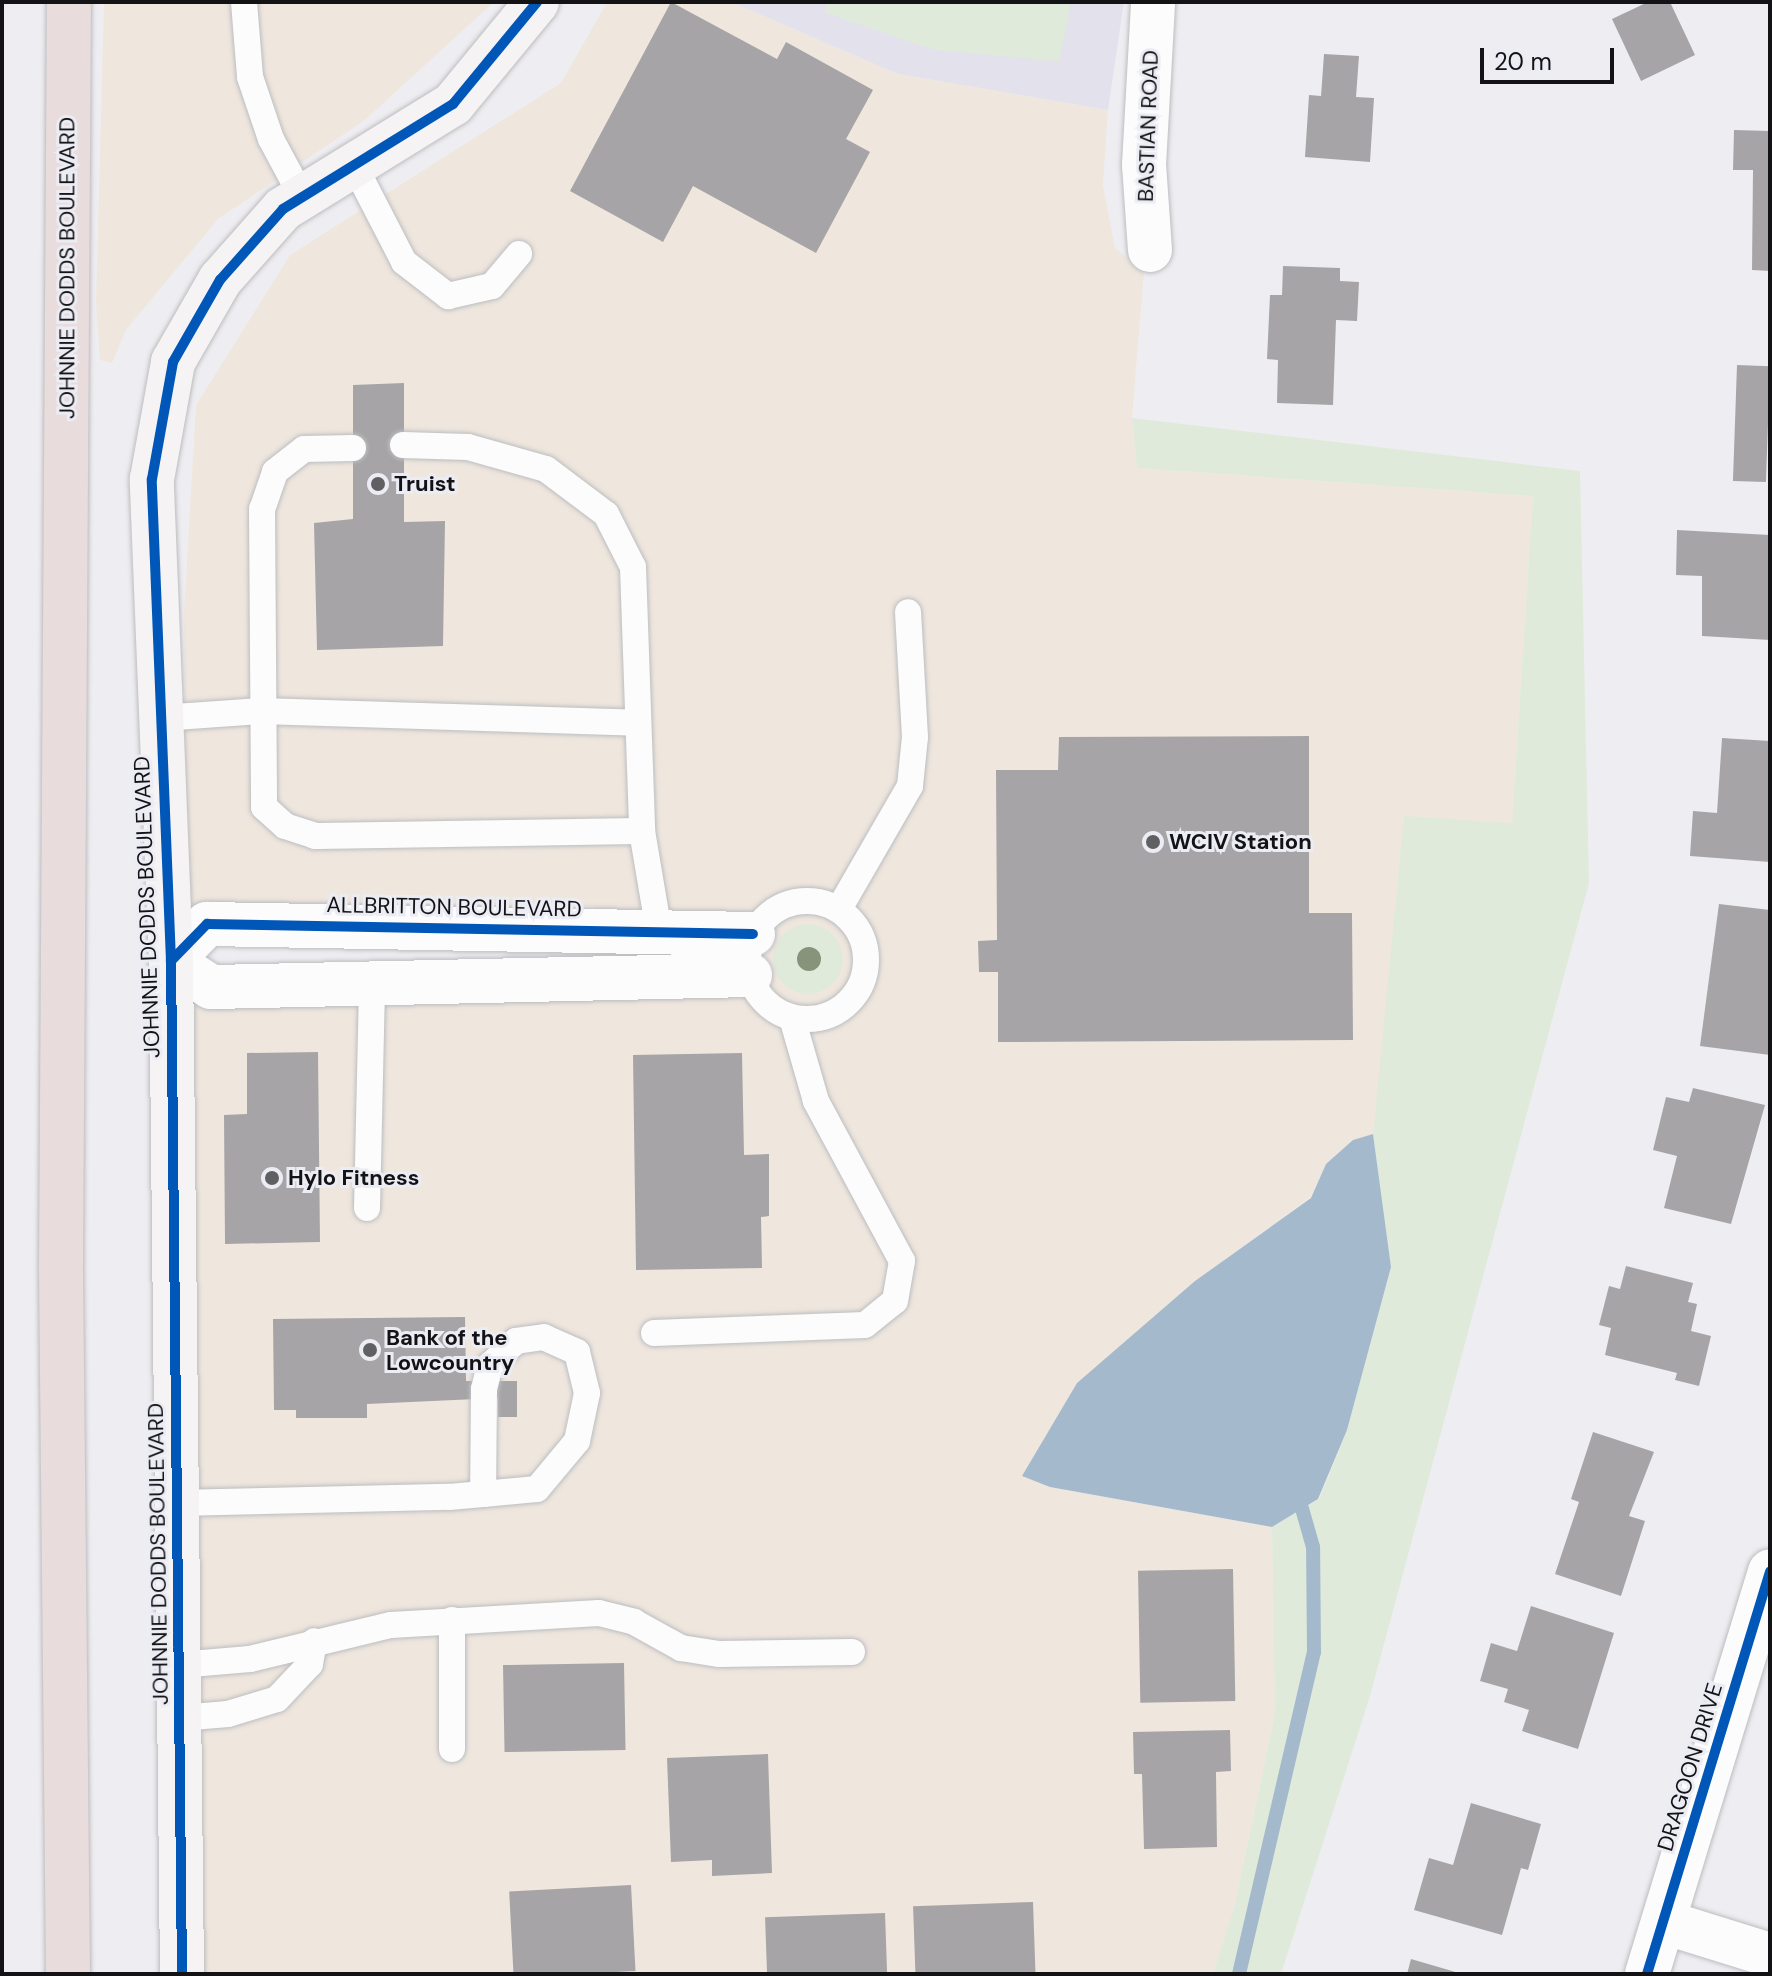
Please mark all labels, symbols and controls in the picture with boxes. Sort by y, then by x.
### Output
scale bar [1484,32,1618,82]
text: 20 m [1494,46,1552,77]
street label: BASTIAN ROAD [1132,50,1164,202]
street label: JOHNNIE DODDS BOULEVARD [54,117,80,419]
place label: Truist [394,471,456,497]
marker: Truist [369,475,387,493]
street label: JOHNNIE DODDS BOULEVARD [129,756,165,1058]
place label: WCIV Station [1169,829,1312,855]
marker: WCIV Station [1144,833,1162,851]
street label: ALLBRITTON BOULEVARD [326,892,582,922]
place label: Hylo Fitness [288,1165,419,1191]
marker: Hylo Fitness [263,1169,281,1187]
place label: Bank of the Lowcountry [386,1324,514,1376]
marker: Bank of the Lowcountry [361,1341,379,1359]
street label: JOHNNIE DODDS BOULEVARD [142,1403,174,1705]
street label: DRAGOON DRIVE [1652,1680,1728,1854]

